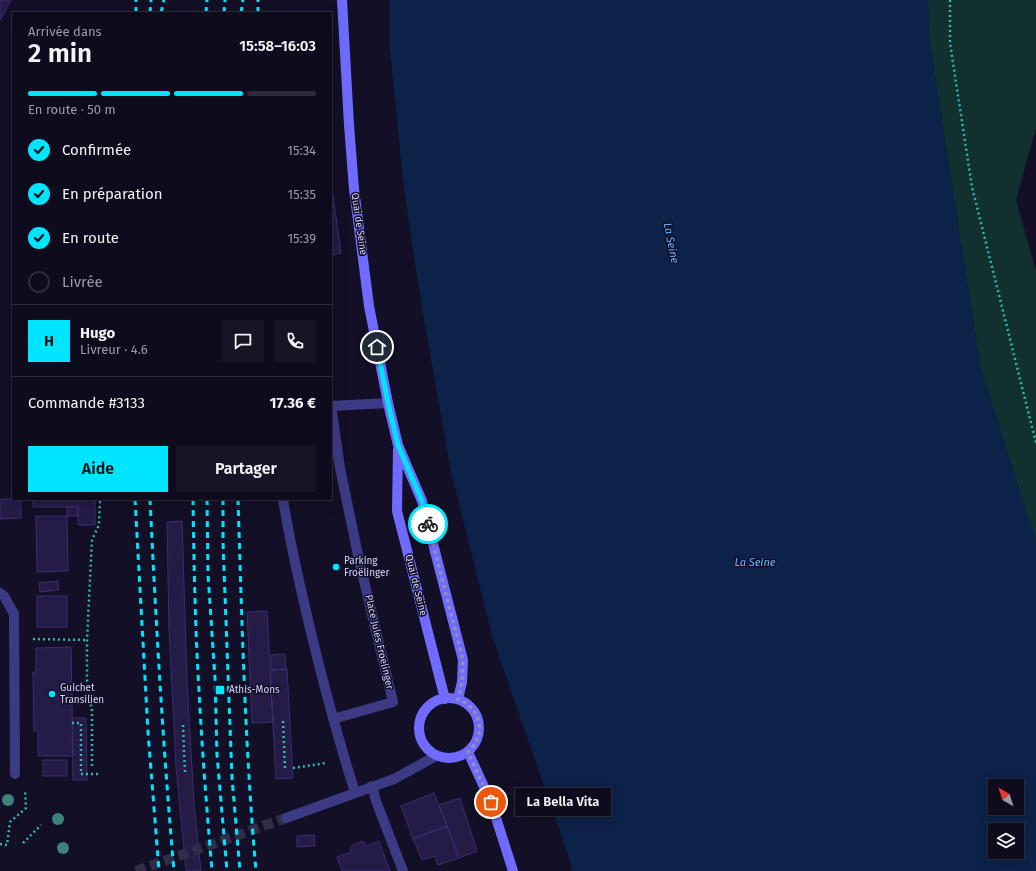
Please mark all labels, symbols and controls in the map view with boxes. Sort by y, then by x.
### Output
text: Arrivée dans [28,24,102,39]
text: 15:58–16:03 [239,37,316,55]
text: 2 min [28,38,92,69]
text: En route · 50 m [28,102,116,117]
icon: check [28,139,50,161]
text: Confirmée [62,141,131,159]
text: 15:34 [287,143,316,158]
icon: check [28,183,50,205]
text: En préparation [62,185,163,203]
text: 15:35 [288,187,316,202]
street label: Quai de Seine [349,192,369,256]
water label: La Seine [661,222,681,265]
icon: check [28,227,50,249]
text: En route [62,229,119,247]
text: 15:39 [287,231,316,246]
text: Livrée [62,273,103,291]
button: chat [222,320,264,362]
button: phone [274,320,316,362]
text: Hugo [80,324,115,342]
pin [360,330,394,364]
text: H [44,332,54,350]
icon: home [366,336,388,358]
text: Livreur · 4.6 [80,342,148,357]
text: Commande #3133 [28,394,145,412]
text: 17.36 € [269,394,316,412]
button: Aide [28,446,168,492]
button: Partager [176,446,316,492]
courier [408,504,448,544]
icon: bike [417,513,439,535]
street label: Quai de Seine [403,553,429,617]
place label: Parking Froëlinger [344,555,390,579]
water label: La Seine [735,556,776,569]
marker: Parking Froëlinger [331,562,341,572]
street label: Place Jules Froelinger [362,594,396,691]
place label: Guichet Transilien [60,682,104,706]
marker: Athis-Mons [214,684,226,696]
place label: Athis-Mons [229,684,280,696]
marker: Guichet Transilien [47,689,57,699]
north arrow [988,779,1024,815]
map controls [988,779,1024,859]
pin [474,785,508,819]
callout: La Bella Vita [515,788,611,816]
icon: bag [480,791,502,813]
text: La Bella Vita [527,794,599,809]
button: layers [988,823,1024,859]

